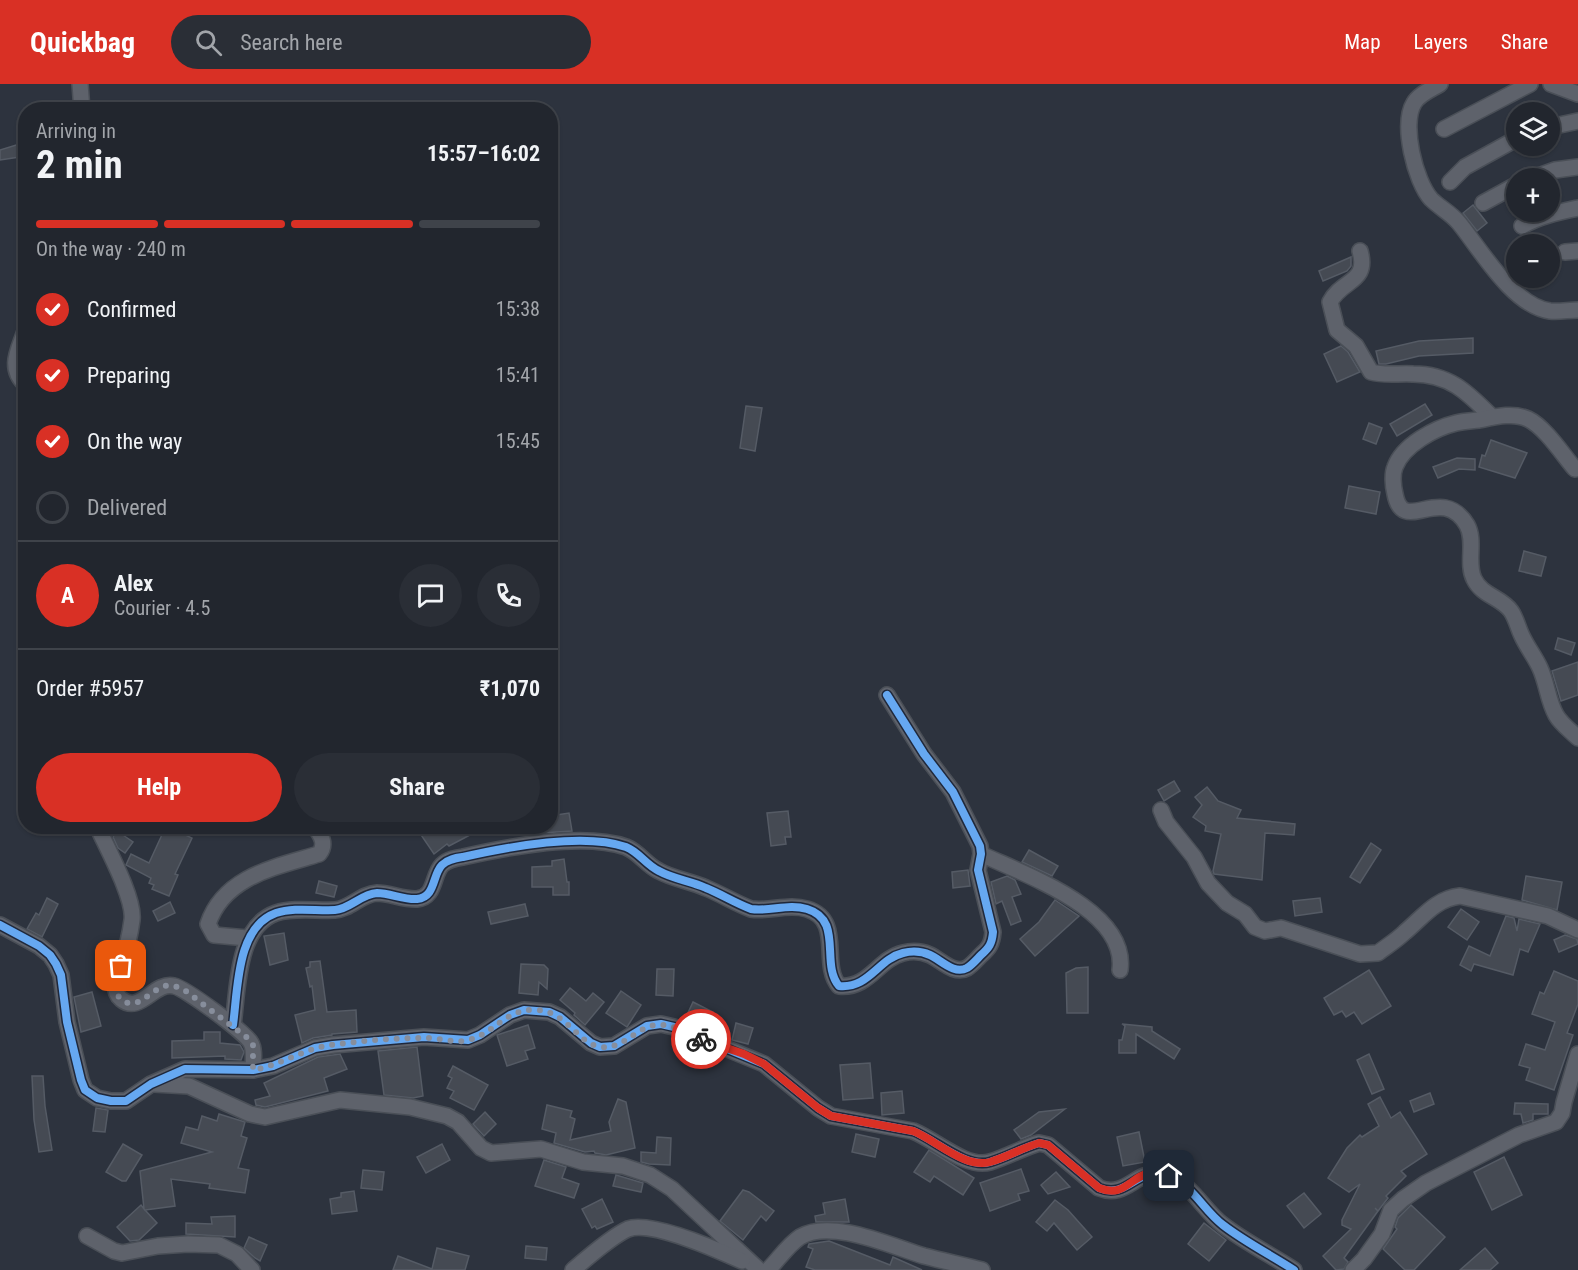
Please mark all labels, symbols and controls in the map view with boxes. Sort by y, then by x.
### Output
search box [171,15,591,69]
text: Quickbag [30,26,135,59]
icon: search [192,26,225,59]
text: Search here [240,30,342,55]
text: Map [1344,30,1381,54]
text: Layers [1414,30,1468,54]
text: Share [1501,30,1548,54]
map controls [1506,102,1560,288]
button: layers [1506,102,1560,156]
text: Arriving in [36,119,116,143]
text: 15:57–16:02 [427,141,540,166]
text: 2 min [36,142,123,188]
button: + [1506,168,1560,222]
button: − [1506,234,1560,288]
text: On the way · 240 m [36,237,186,261]
icon: check [36,293,69,326]
text: Confirmed [87,297,176,322]
text: 15:38 [496,297,540,321]
icon: check [36,359,69,392]
text: Preparing [87,363,171,388]
text: 15:41 [496,363,540,387]
icon: check [36,425,69,458]
text: On the way [87,429,182,454]
text: 15:45 [496,429,540,453]
text: Delivered [87,495,167,520]
button: chat [399,564,462,627]
button: phone [477,564,540,627]
text: Alex [114,571,153,596]
text: A [61,583,74,608]
text: Courier · 4.5 [114,596,210,620]
text: Order #5957 [36,676,144,701]
text: ₹1,070 [480,676,540,701]
button: Help [36,753,282,822]
button: Share [294,753,540,822]
pin [95,940,146,991]
icon: bag [104,949,137,982]
courier [671,1009,731,1069]
icon: bike [685,1023,718,1056]
pin [1143,1150,1194,1201]
icon: home [1152,1159,1185,1192]

